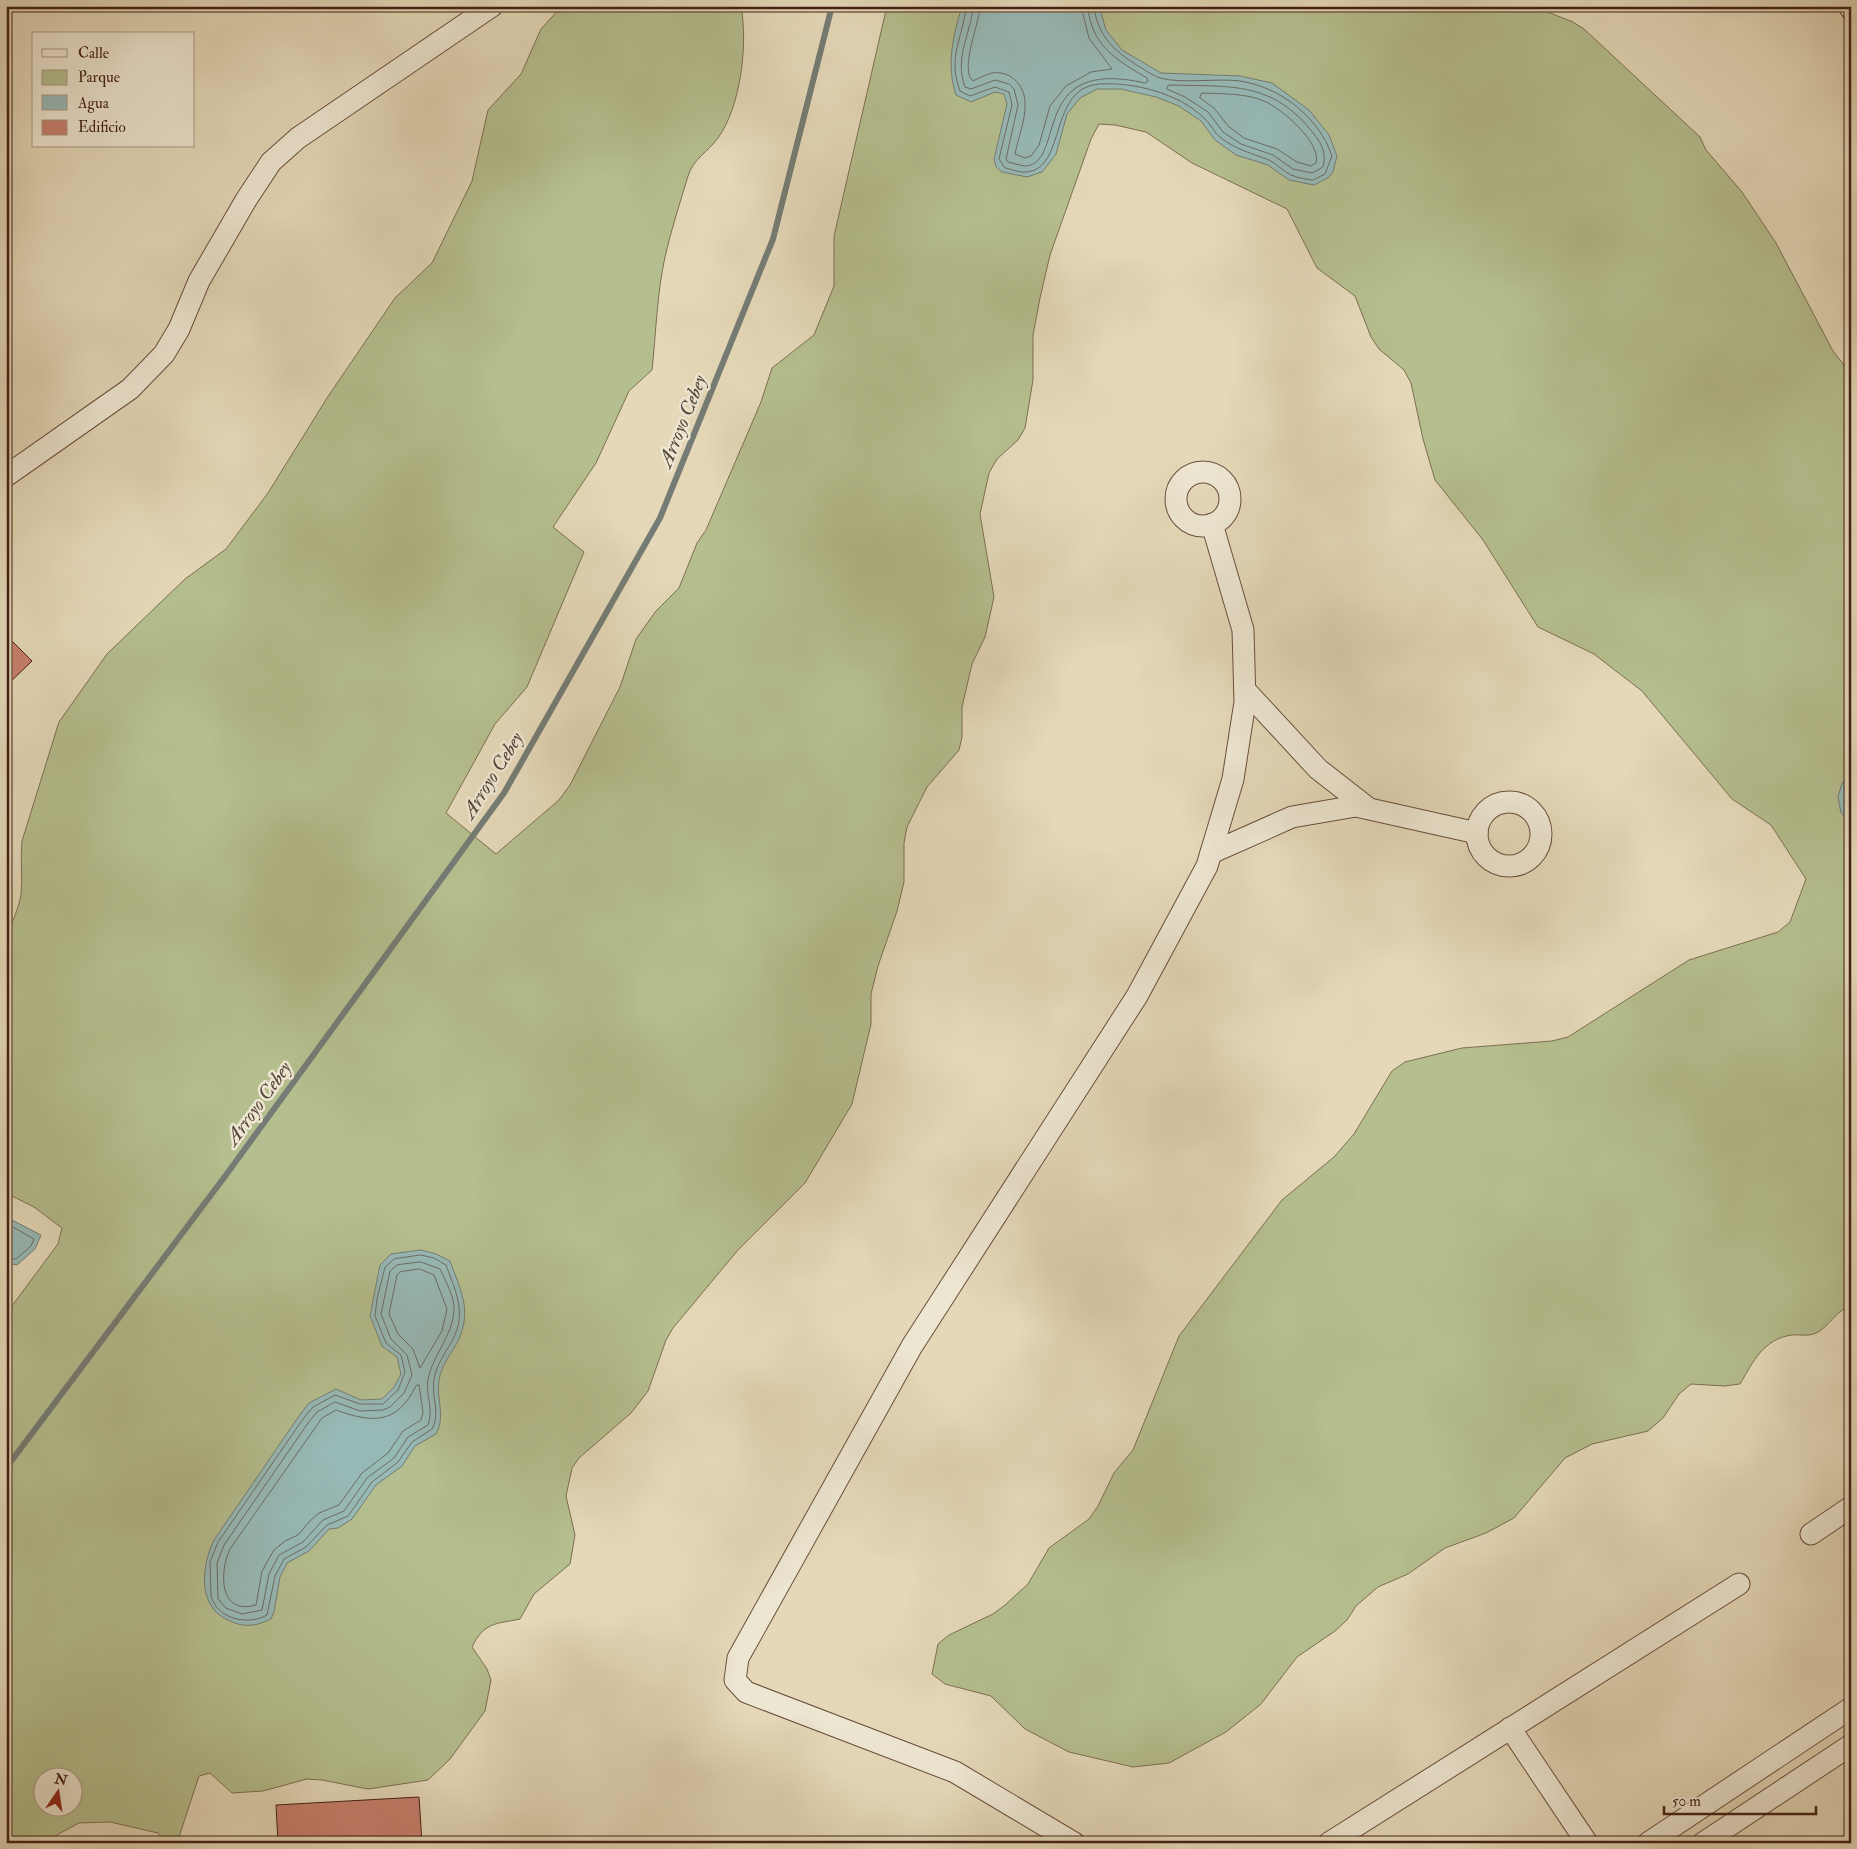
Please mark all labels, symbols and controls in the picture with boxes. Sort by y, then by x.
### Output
legend [32,32,195,148]
text: Calle [78,44,109,63]
text: Parque [78,68,120,87]
text: Agua [77,94,110,113]
text: Edificio [78,118,126,137]
water label: Arroyo Cebey [652,371,712,473]
water label: Arroyo Cebey [455,727,529,825]
water label: Arroyo Cebey [218,1056,297,1152]
north arrow [32,1766,82,1816]
text: N [52,1770,69,1790]
scale bar [1664,1784,1817,1816]
text: 50 m [1672,1792,1701,1811]

